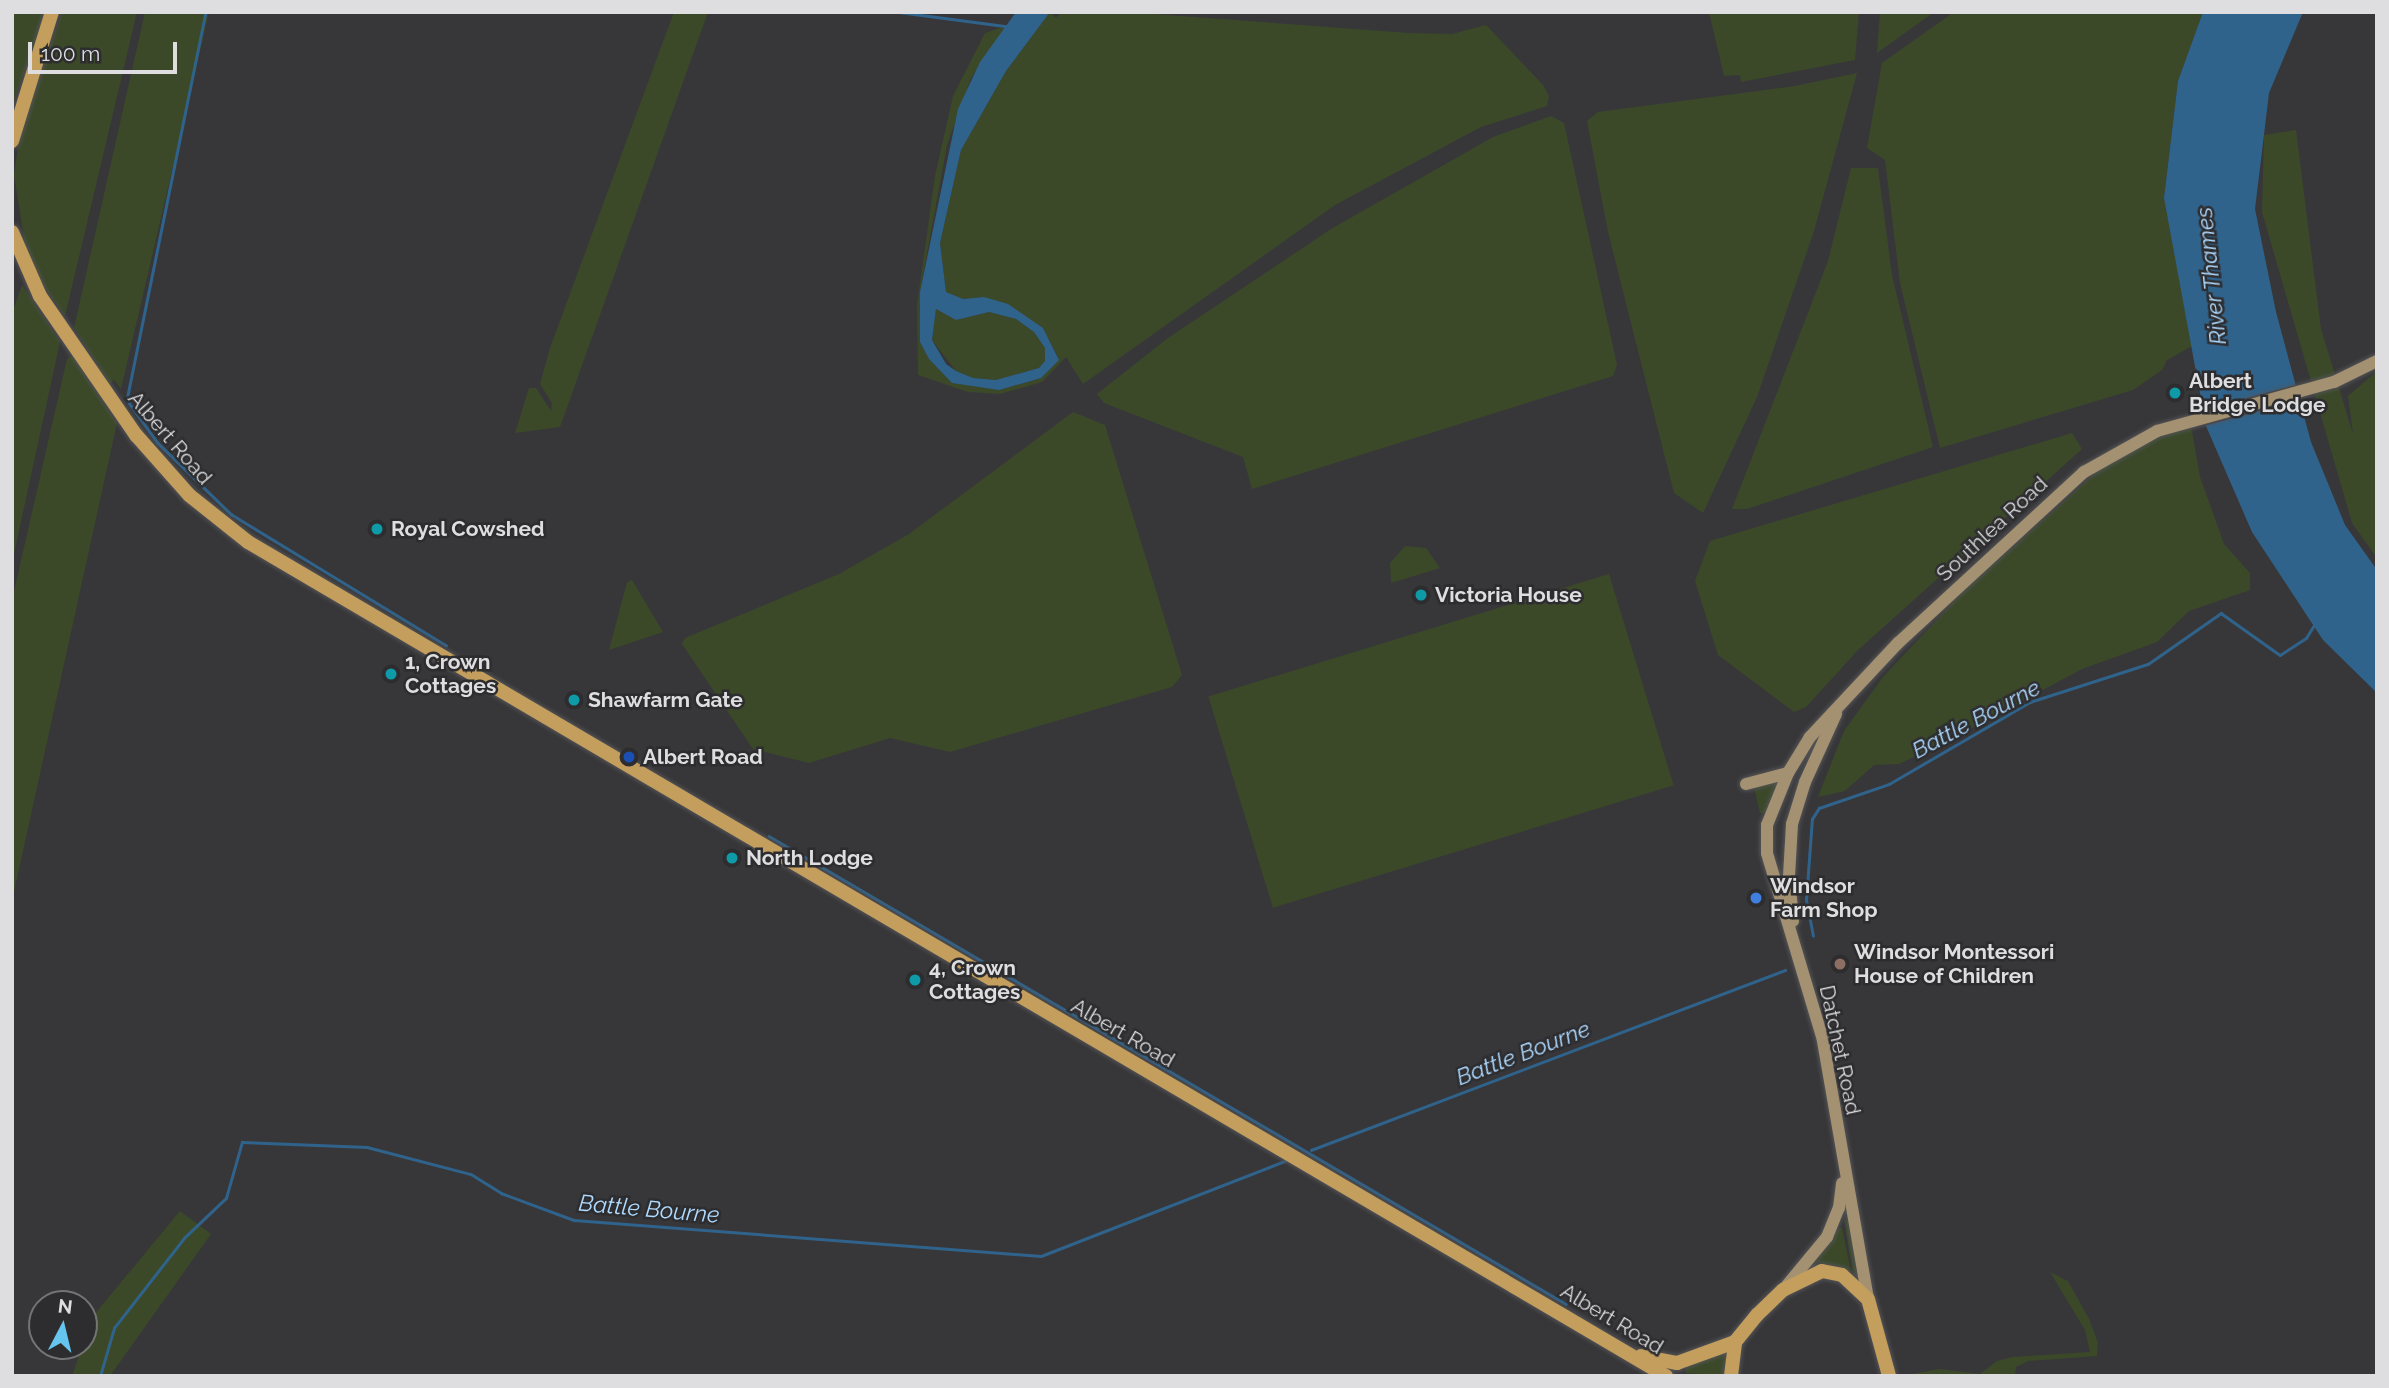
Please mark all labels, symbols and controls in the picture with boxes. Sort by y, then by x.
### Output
scale bar [32,28,180,72]
text: 100 m [41,41,100,66]
water label: River Thames [2190,205,2232,347]
place label: Albert Bridge Lodge [2189,368,2326,418]
marker: Albert Bridge Lodge [2167,385,2183,401]
street label: Albert Road [123,386,217,490]
street label: Southlea Road [1931,471,2053,587]
place label: Royal Cowshed [391,516,545,542]
marker: Royal Cowshed [369,521,385,537]
place label: Victoria House [1435,582,1582,608]
marker: Victoria House [1413,587,1429,603]
place label: 1, Crown Cottages [405,649,496,699]
marker: 1, Crown Cottages [383,666,399,682]
water label: Battle Bourne [1907,674,2045,764]
place label: Shawfarm Gate [588,687,743,713]
marker: Shawfarm Gate [566,692,582,708]
place label: Albert Road [643,744,763,770]
marker: Albert Road [621,749,637,765]
place label: North Lodge [746,845,873,871]
marker: North Lodge [724,850,740,866]
place label: Windsor Farm Shop [1770,873,1877,923]
marker: Windsor Farm Shop [1748,890,1764,906]
place label: Windsor Montessori House of Children [1854,939,2055,989]
place label: 4, Crown Cottages [929,955,1020,1005]
marker: Windsor Montessori House of Children [1832,956,1848,972]
marker: 4, Crown Cottages [907,972,923,988]
street label: Datchet Road [1814,983,1866,1117]
street label: Albert Road [1067,993,1179,1073]
water label: Battle Bourne [1452,1015,1594,1091]
water label: Battle Bourne [577,1189,721,1229]
street label: Albert Road [1556,1279,1668,1359]
north arrow [28,1290,98,1360]
text: N [57,1294,74,1318]

